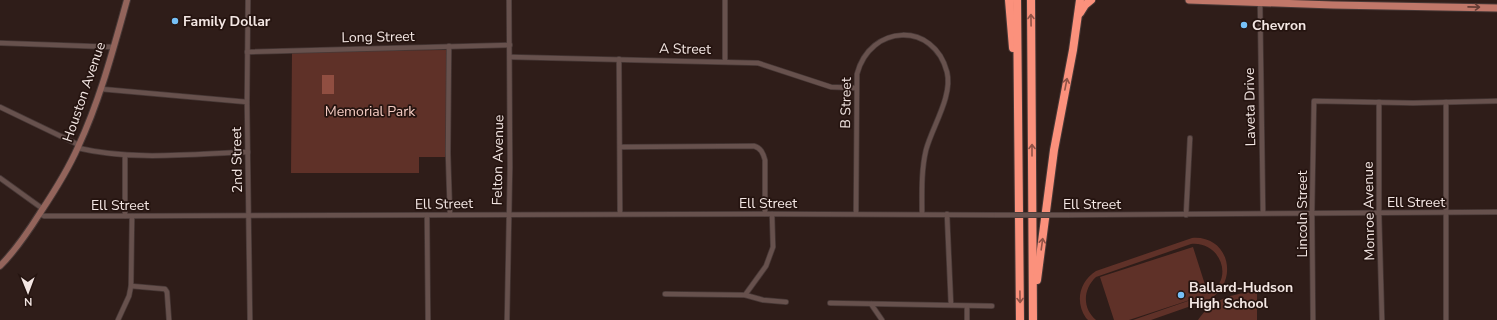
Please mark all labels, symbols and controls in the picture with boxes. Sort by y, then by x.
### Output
one-way arrow [1467,3,1480,11]
place label: Family Dollar [183,12,271,31]
one-way arrow [1027,14,1035,27]
marker: Family Dollar [170,16,180,26]
place label: Chevron [1252,16,1306,35]
marker: Chevron [1239,20,1249,30]
street label: Long Street [341,27,415,47]
street label: Houston Avenue [58,39,110,145]
street label: A Street [659,39,711,59]
street label: Laveta Drive [1240,68,1260,146]
street label: B Street [836,77,856,129]
one-way arrow [1063,78,1071,91]
park label: Memorial Park [325,102,416,121]
street label: Felton Avenue [488,114,508,206]
street label: 2nd Street [227,127,247,193]
one-way arrow [1028,144,1036,157]
street label: Monroe Avenue [1359,161,1379,261]
street label: Lincoln Street [1293,170,1312,257]
street label: Ell Street [1387,193,1445,212]
street label: Ell Street [415,194,473,214]
street label: Ell Street [739,194,797,213]
street label: Ell Street [1063,195,1121,214]
street label: Ell Street [91,196,149,215]
one-way arrow [1038,238,1046,251]
north arrow [8,272,48,312]
place label: Ballard-Hudson High School [1189,278,1293,313]
one-way arrow [1016,290,1024,303]
marker: Ballard-Hudson High School [1176,290,1186,300]
text: N [24,294,32,309]

